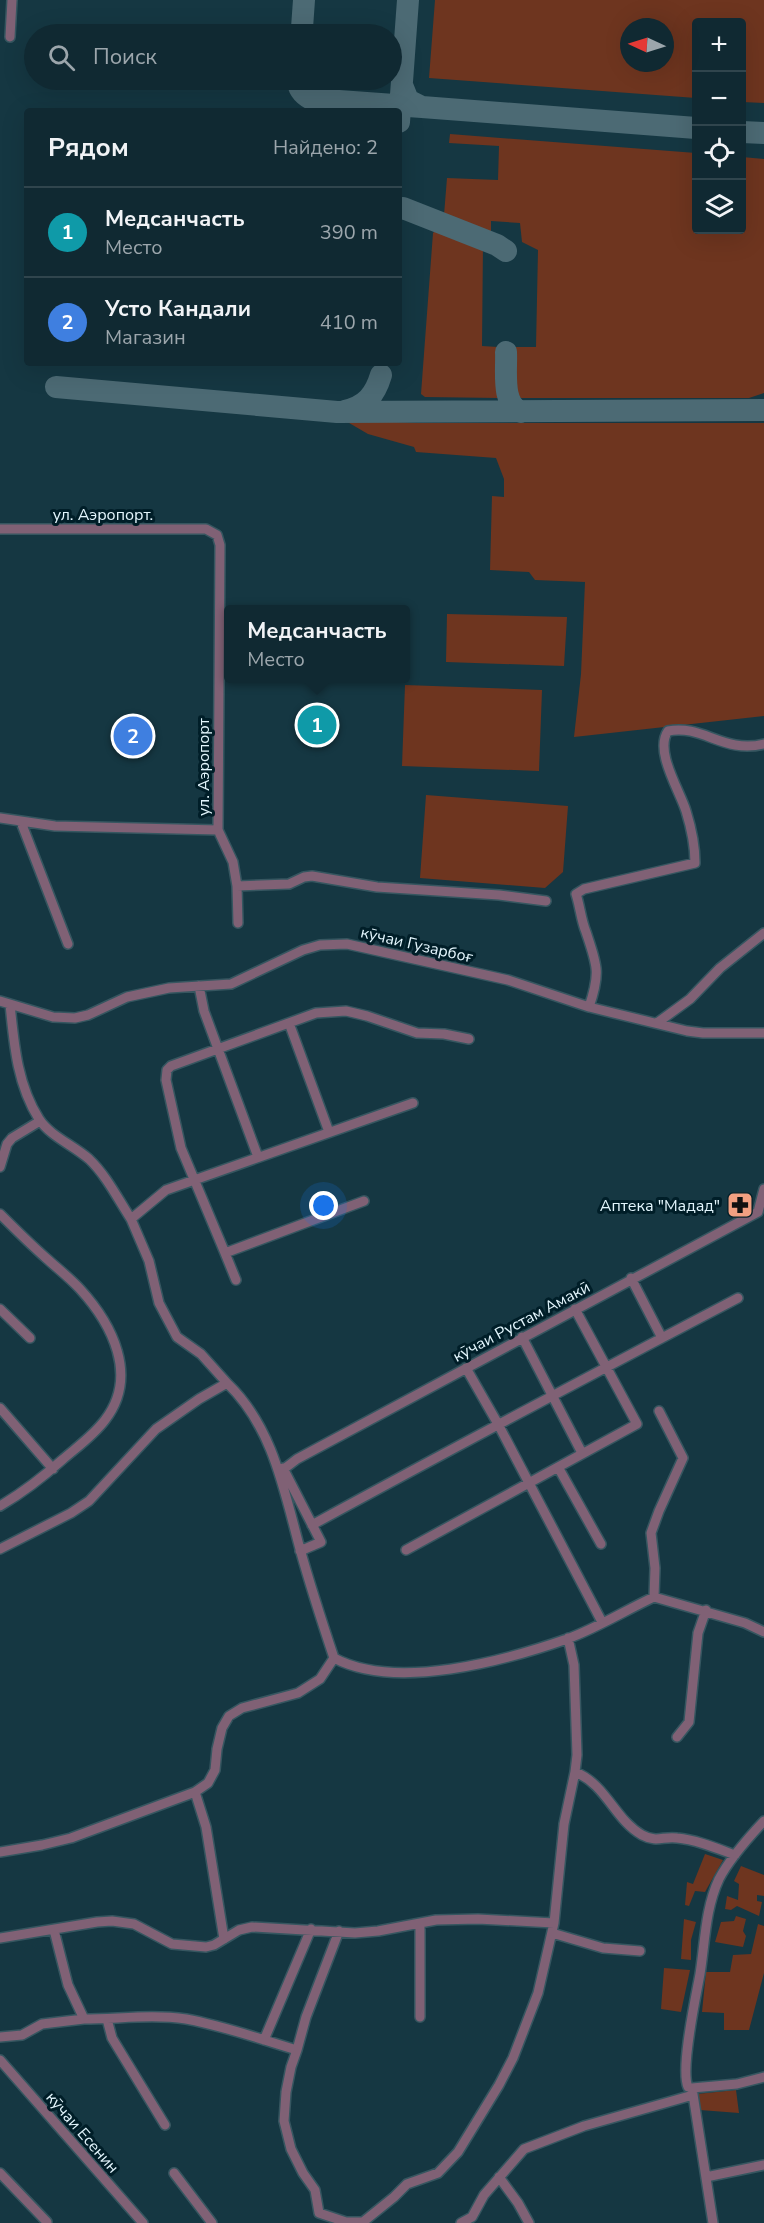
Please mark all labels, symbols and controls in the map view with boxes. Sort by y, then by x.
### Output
north arrow [620,18,674,72]
map controls [692,18,746,234]
button: + [692,18,746,72]
search box [24,24,402,90]
icon: search [45,41,78,74]
text: Поиск [93,42,157,72]
button: − [692,72,746,126]
button: locate [692,126,746,180]
text: Рядом [48,130,129,165]
text: Найдено: 2 [273,134,378,161]
button: layers [692,180,746,234]
text: Медсанчасть [105,204,245,234]
text: 1 [62,219,74,246]
text: 390 m [320,219,378,246]
text: Место [105,234,163,261]
text: Усто Кандали [105,294,251,324]
text: 2 [62,309,74,336]
text: 410 m [320,309,378,336]
text: Магазин [105,324,186,351]
street label: ул. Аэропорт. [53,504,153,526]
popup [224,605,410,683]
text: Медсанчасть [247,616,387,646]
text: Место [247,646,305,673]
pin: 1 [298,702,336,748]
pin: 2 [114,714,152,758]
street label: ул. Аэропорт [193,717,215,816]
street label: кӯчаи Гузарбоғ [358,921,476,969]
pharmacy icon: Аптека "Мадад" [725,1190,755,1220]
your location [309,1191,338,1220]
place label: Аптека "Мадад" [600,1195,720,1217]
street label: кӯчаи Рустам Амакӣ [449,1276,594,1367]
street label: кӯчаи Есенин [41,2087,124,2178]

